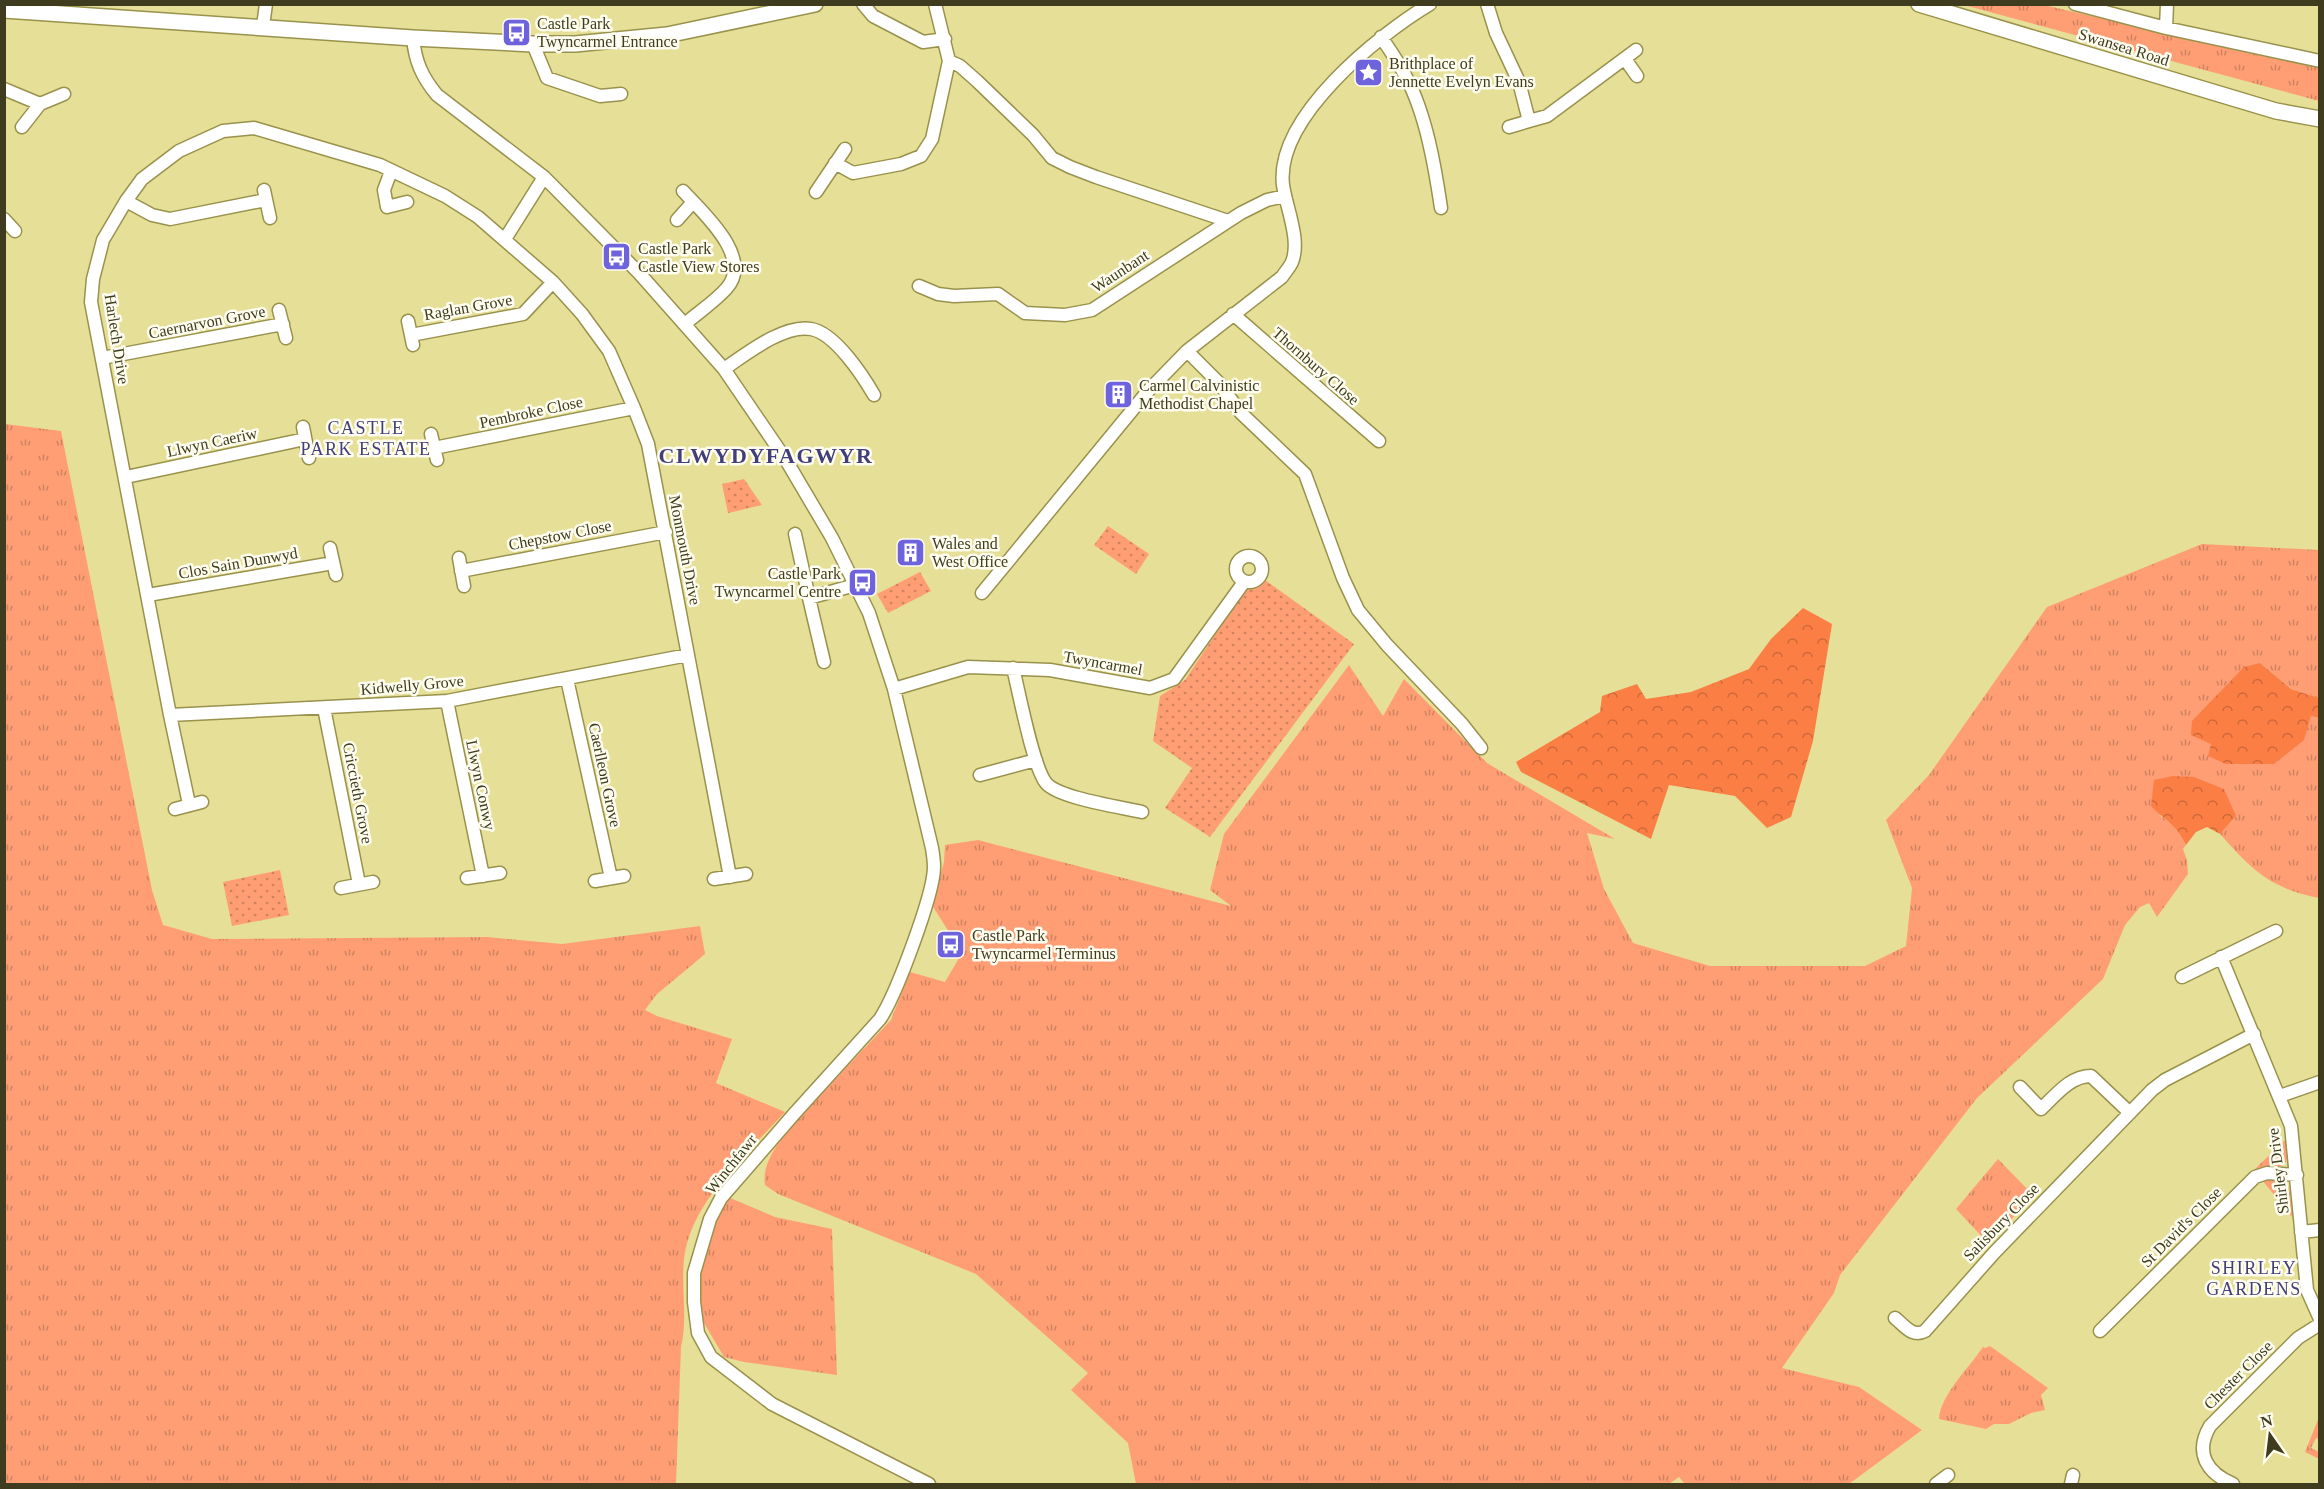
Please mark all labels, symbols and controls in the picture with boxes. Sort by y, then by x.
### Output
place label: Castle Park Twyncarmel Entrance [537,15,678,51]
bus stop icon: Castle Park Twyncarmel Entrance [500,16,532,48]
street label: Swansea Road [2077,25,2171,69]
place label: Brithplace of Jennette Evelyn Evans [1389,55,1534,91]
place icon: Brithplace of Jennette Evelyn Evans [1352,56,1384,88]
place label: Castle Park Castle View Stores [638,240,759,275]
bus stop icon: Castle Park Castle View Stores [601,241,633,273]
street label: Waunbant [1088,246,1152,296]
street label: Raglan Grove [423,291,514,324]
street label: Harlech Drive [101,293,133,385]
street label: Caernarvon Grove [147,302,267,342]
street label: Thornbury Close [1269,324,1363,409]
place label: Carmel Calvinistic Methodist Chapel [1139,377,1259,413]
building icon: Carmel Calvinistic Methodist Chapel [1102,378,1134,410]
street label: Pembroke Close [478,393,584,431]
district label: CASTLE PARK ESTATE [301,418,431,459]
street label: Llwyn Caeriw [165,424,259,461]
district label: CLWYDYFAGWYR [659,443,873,468]
street label: Monmouth Drive [666,494,704,606]
street label: Chepstow Close [507,517,613,554]
place label: Wales and West Office [932,535,1008,570]
building icon: Wales and West Office [895,536,927,568]
street label: Clos Sain Dunwyd [177,544,299,583]
place label: Castle Park Twyncarmel Centre [715,565,841,601]
bus stop icon: Castle Park Twyncarmel Centre [846,566,878,598]
street label: Twyncarmel [1062,648,1144,679]
street label: Kidwelly Grove [360,672,464,699]
street label: Caerlleon Grove [586,721,624,829]
street label: Llwyn Conwy [462,738,499,832]
street label: Criccieth Grove [340,741,376,845]
place label: Castle Park Twyncarmel Terminus [972,927,1116,963]
bus stop icon: Castle Park Twyncarmel Terminus [935,928,967,960]
street label: Shirley Drive [2264,1127,2293,1215]
street label: Winchfawr [702,1130,760,1197]
street label: Salisbury Close [1960,1180,2043,1265]
street label: St David's Close [2138,1184,2224,1270]
district label: SHIRLEY GARDENS [2206,1258,2302,1299]
street label: Chester Close [2200,1337,2276,1413]
north arrow [2240,1405,2300,1465]
text: N [2259,1411,2275,1431]

